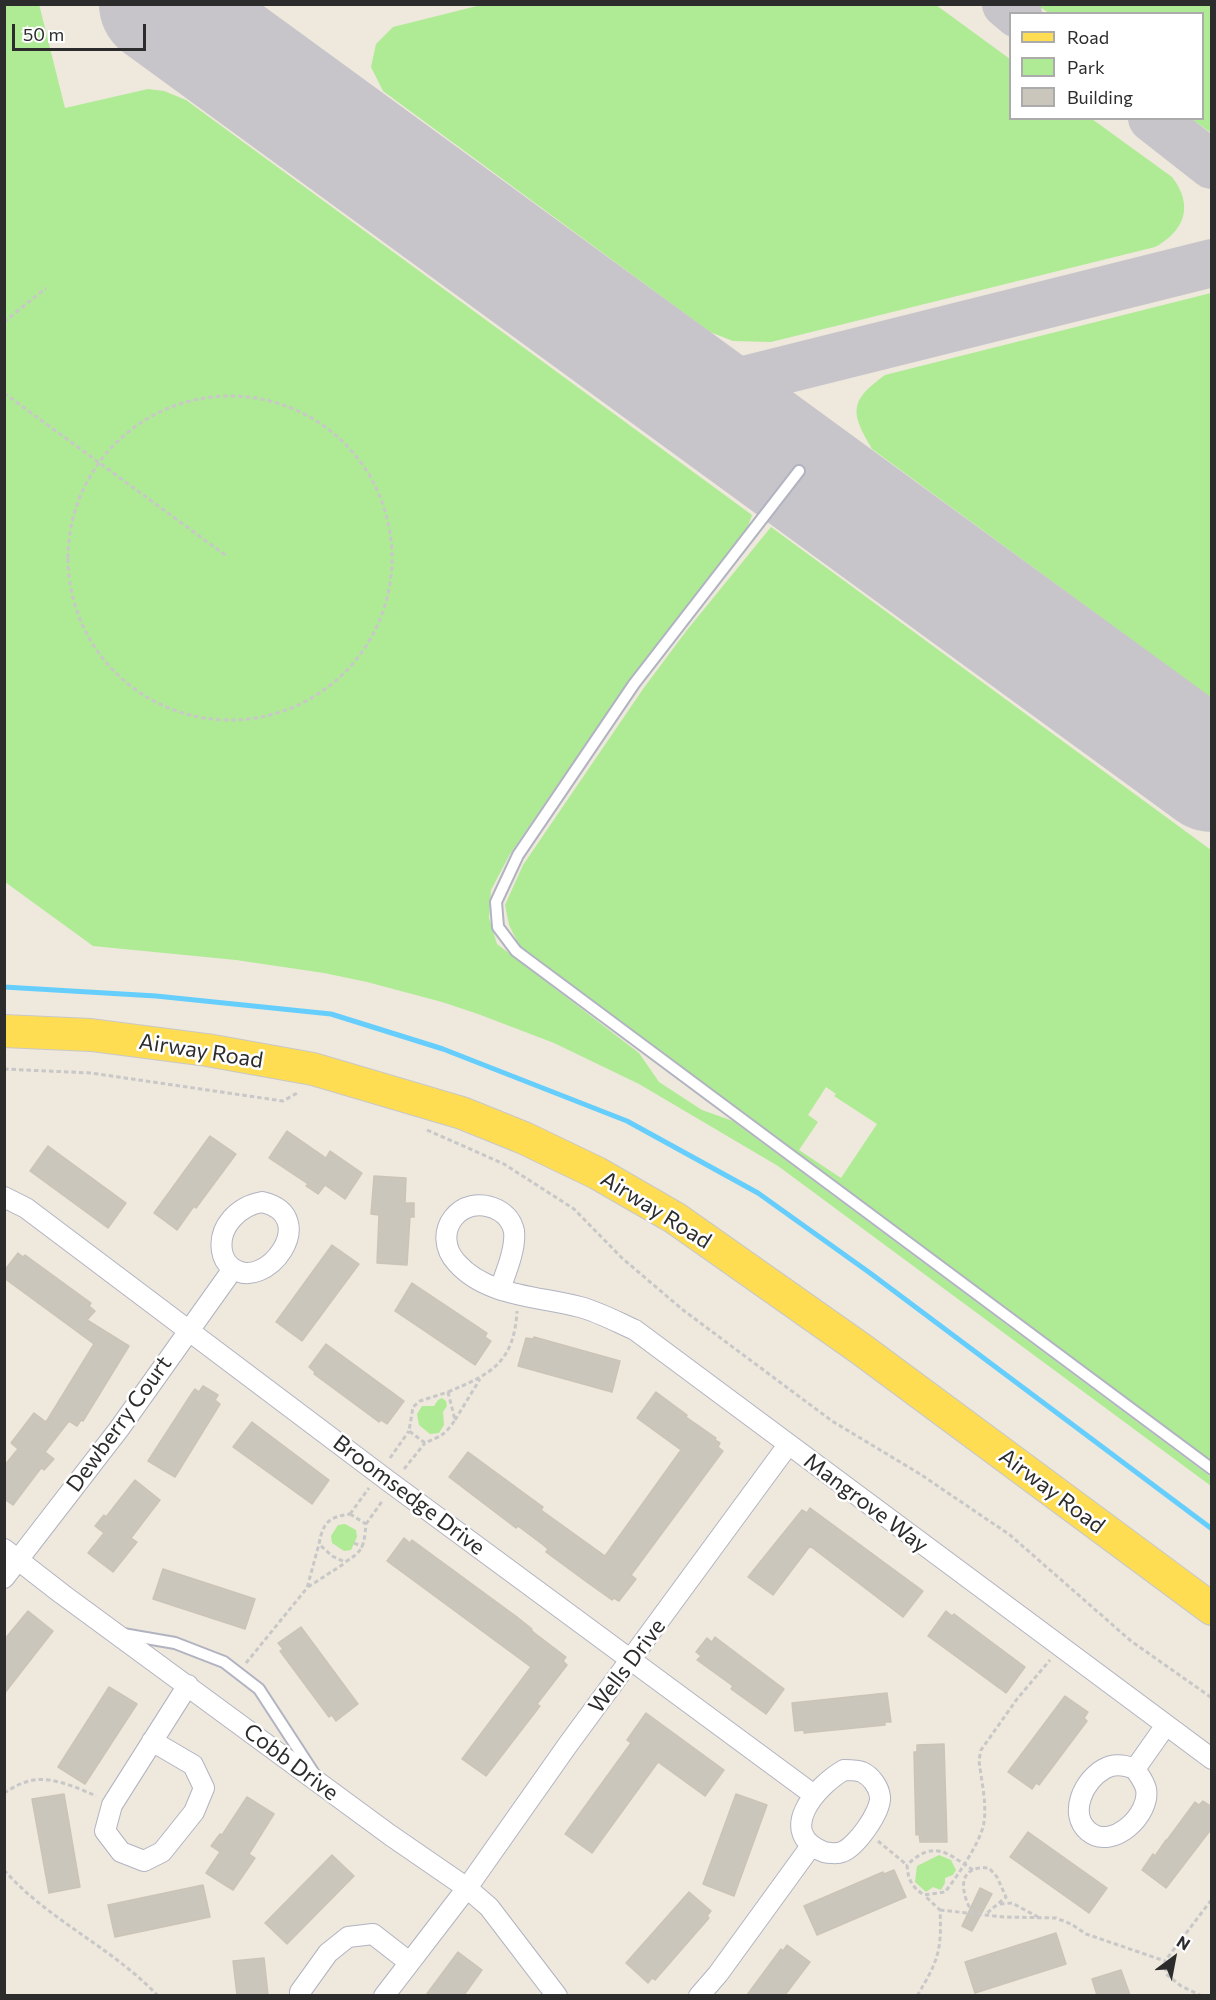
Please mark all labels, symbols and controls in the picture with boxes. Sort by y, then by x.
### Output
scale bar [15,12,148,50]
legend [1009,12,1204,120]
text: 50 m [23,23,64,45]
text: Road [1067,26,1109,48]
text: Park [1067,56,1105,78]
text: Building [1067,86,1133,108]
street label: Airway Road [137,1028,265,1074]
street label: Airway Road [596,1166,716,1254]
street label: Dewberry Court [61,1351,177,1497]
street label: Broomsedge Drive [328,1429,490,1561]
street label: Airway Road [994,1443,1110,1539]
street label: Mangrove Way [799,1448,933,1558]
street label: Wells Drive [583,1614,671,1718]
street label: Cobb Drive [238,1718,344,1806]
north arrow [1144,1928,1204,1988]
text: N [1174,1931,1194,1954]

